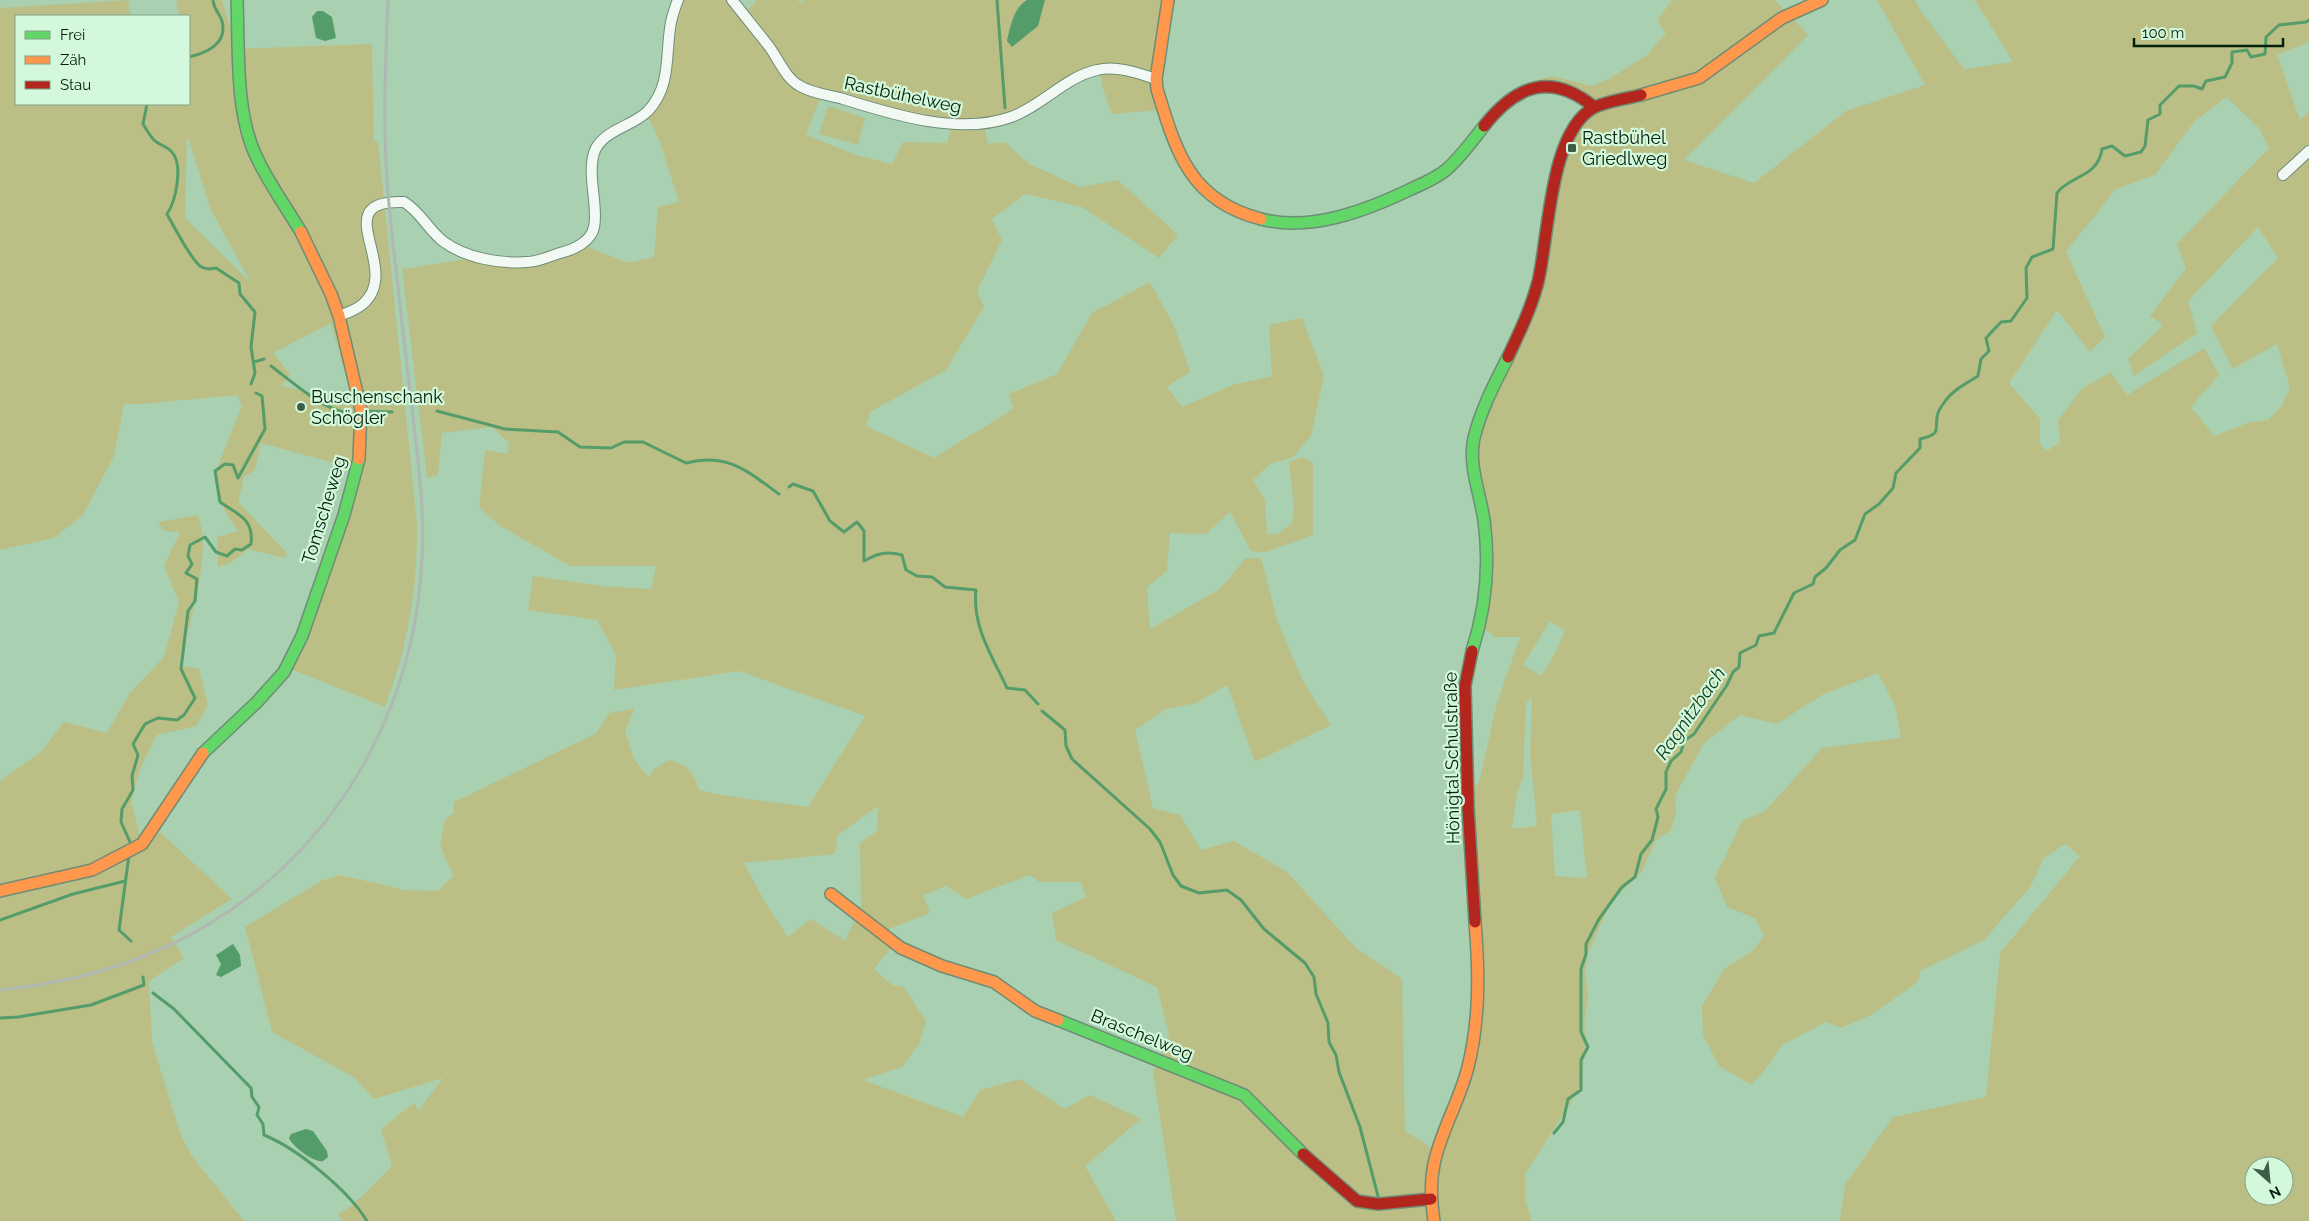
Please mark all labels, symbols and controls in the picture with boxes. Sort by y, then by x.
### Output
legend [15,15,190,105]
scale bar [2134,15,2283,47]
text: 100 m [2142,24,2184,42]
text: Frei [60,26,85,44]
text: Zäh [60,51,86,69]
street label: Rastbühelweg [842,72,964,117]
text: Stau [60,76,91,94]
place label: Rastbühel Griedlweg [1582,127,1667,169]
marker: Rastbühel Griedlweg [1566,142,1578,154]
place label: Buschenschank Schögler [311,386,443,428]
marker: Buschenschank Schögler [295,401,307,413]
street label: Tomscheweg [297,453,350,566]
water label: Ragnitzbach [1650,663,1730,763]
street label: Hönigtal Schulstraße [1439,671,1464,844]
street label: Braschelweg [1088,1005,1196,1065]
north arrow [2244,1156,2294,1206]
text: N [2267,1183,2283,1202]

